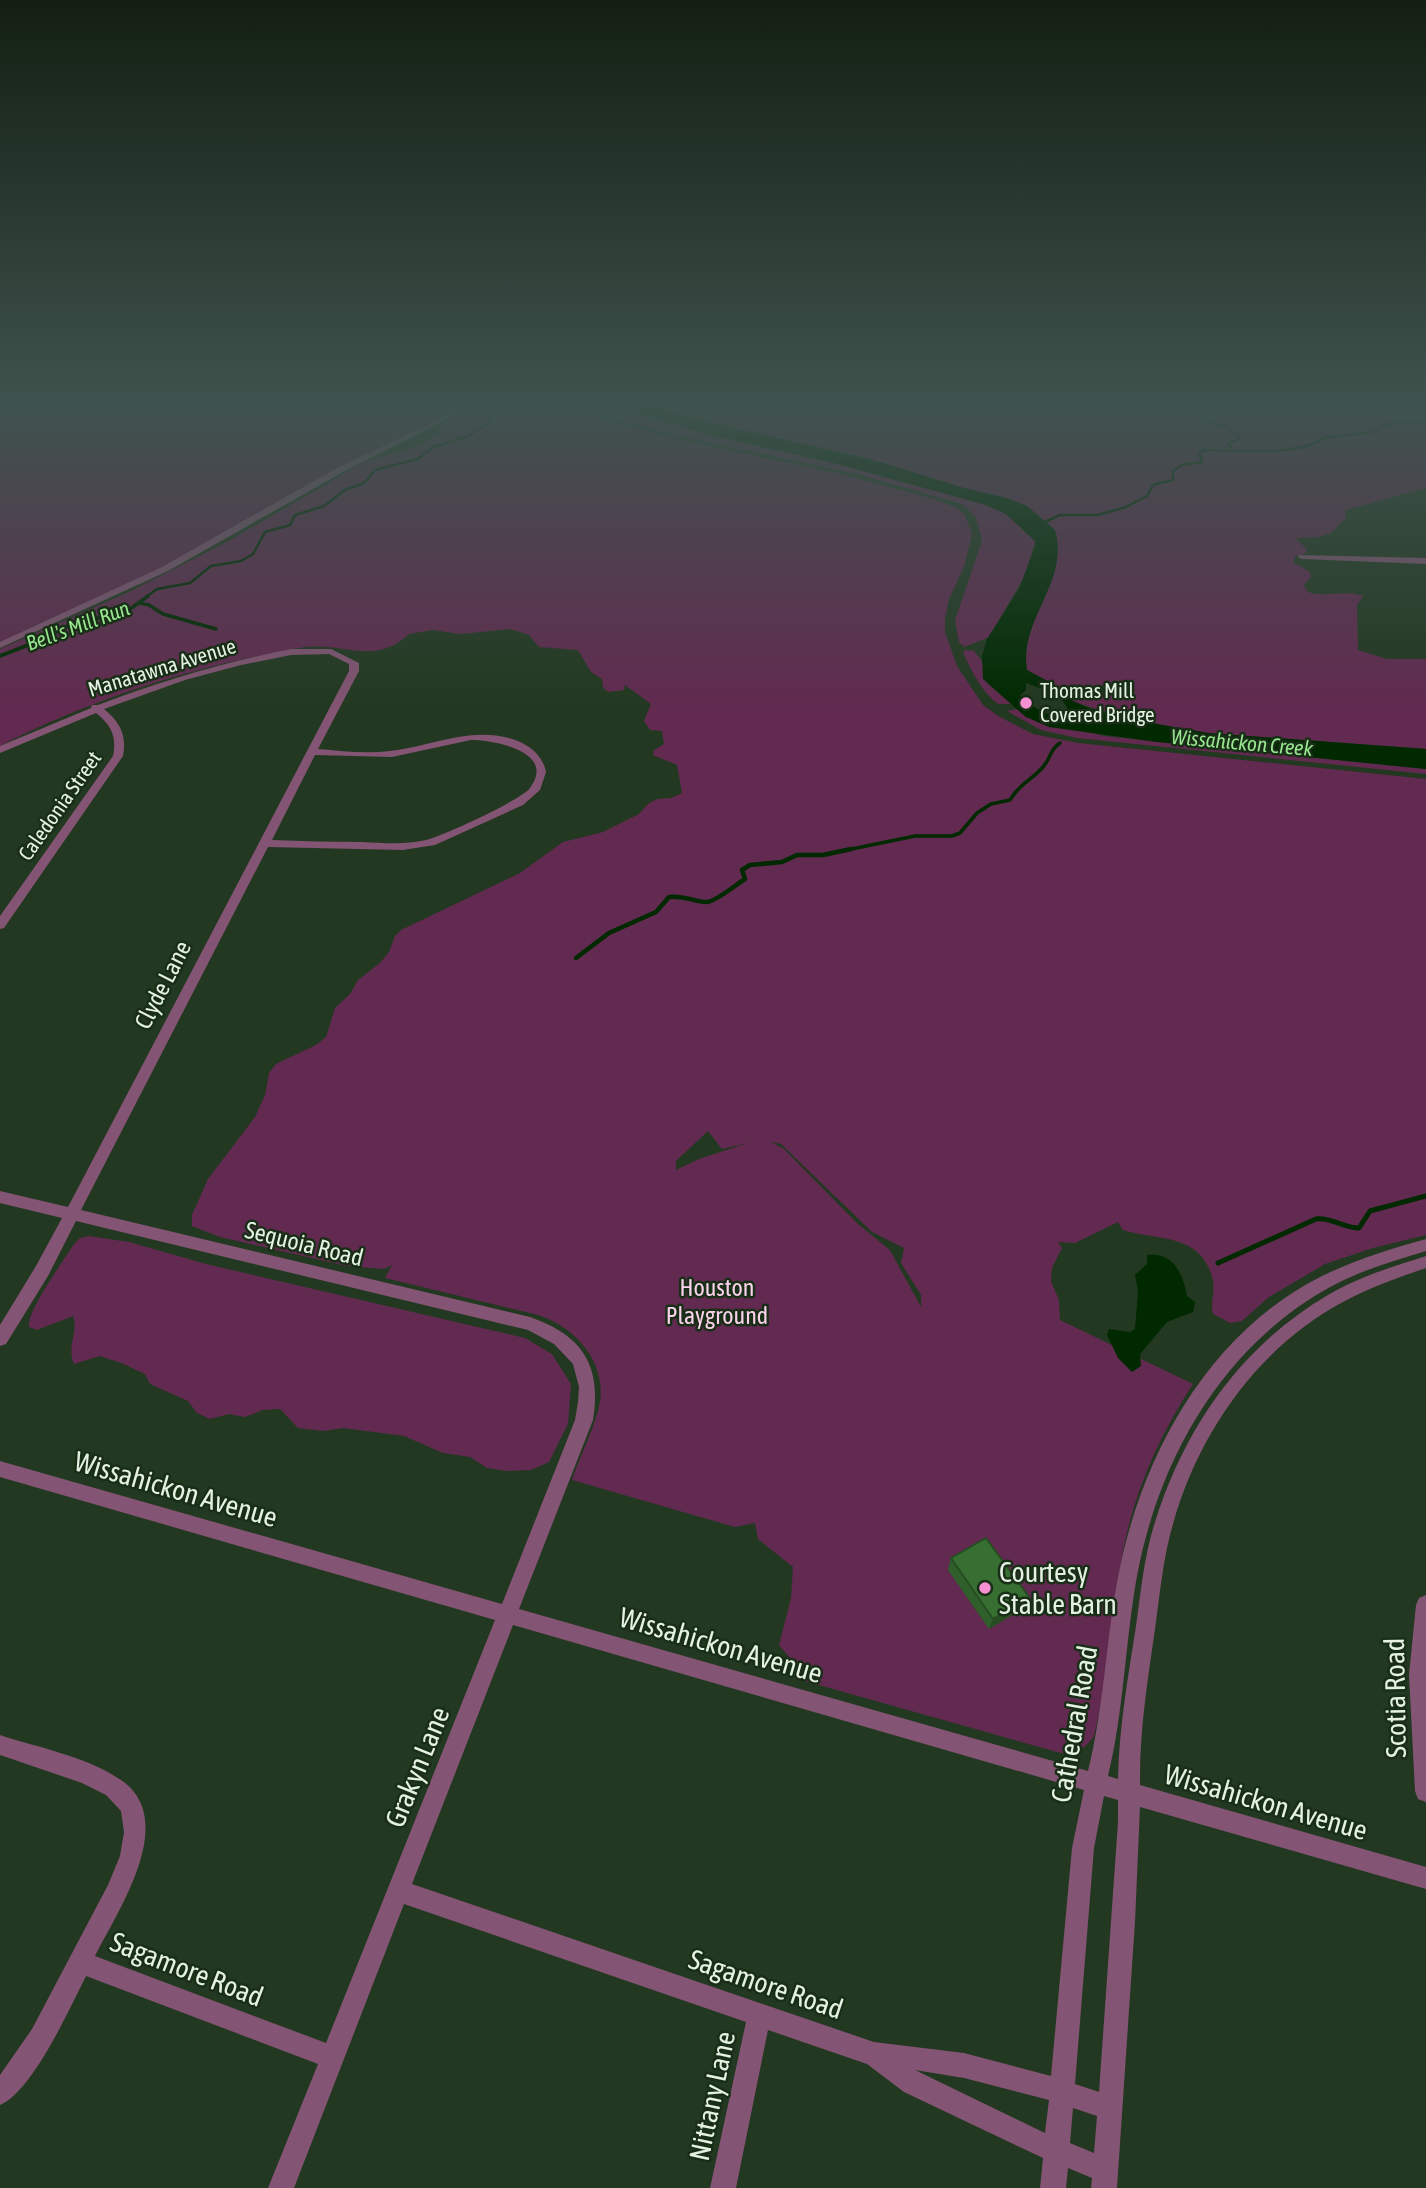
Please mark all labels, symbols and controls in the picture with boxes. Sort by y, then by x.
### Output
water label: Bell's Mill Run [23,595,133,655]
street label: Manatawna Avenue [85,633,238,701]
place label: Thomas Mill Covered Bridge [1040,678,1155,726]
marker: Thomas Mill Covered Bridge [1018,695,1034,711]
water label: Wissahickon Creek [1170,724,1315,760]
street label: Caledonia Street [13,746,106,865]
street label: Clyde Lane [129,936,196,1033]
street label: Sequoia Road [242,1216,366,1271]
park label: Houston Playground [666,1274,768,1329]
street label: Wissahickon Avenue [71,1445,281,1533]
place label: Courtesy Stable Barn [999,1556,1117,1620]
marker: Courtesy Stable Barn [977,1580,993,1596]
street label: Wissahickon Avenue [616,1601,826,1689]
street label: Scotia Road [1378,1638,1412,1758]
street label: Cathedral Road [1044,1643,1104,1805]
street label: Grakyn Lane [378,1702,456,1832]
street label: Wissahickon Avenue [1161,1758,1371,1846]
street label: Sagamore Road [106,1925,268,2013]
street label: Sagamore Road [685,1943,847,2025]
street label: Nittany Lane [683,2028,741,2164]

